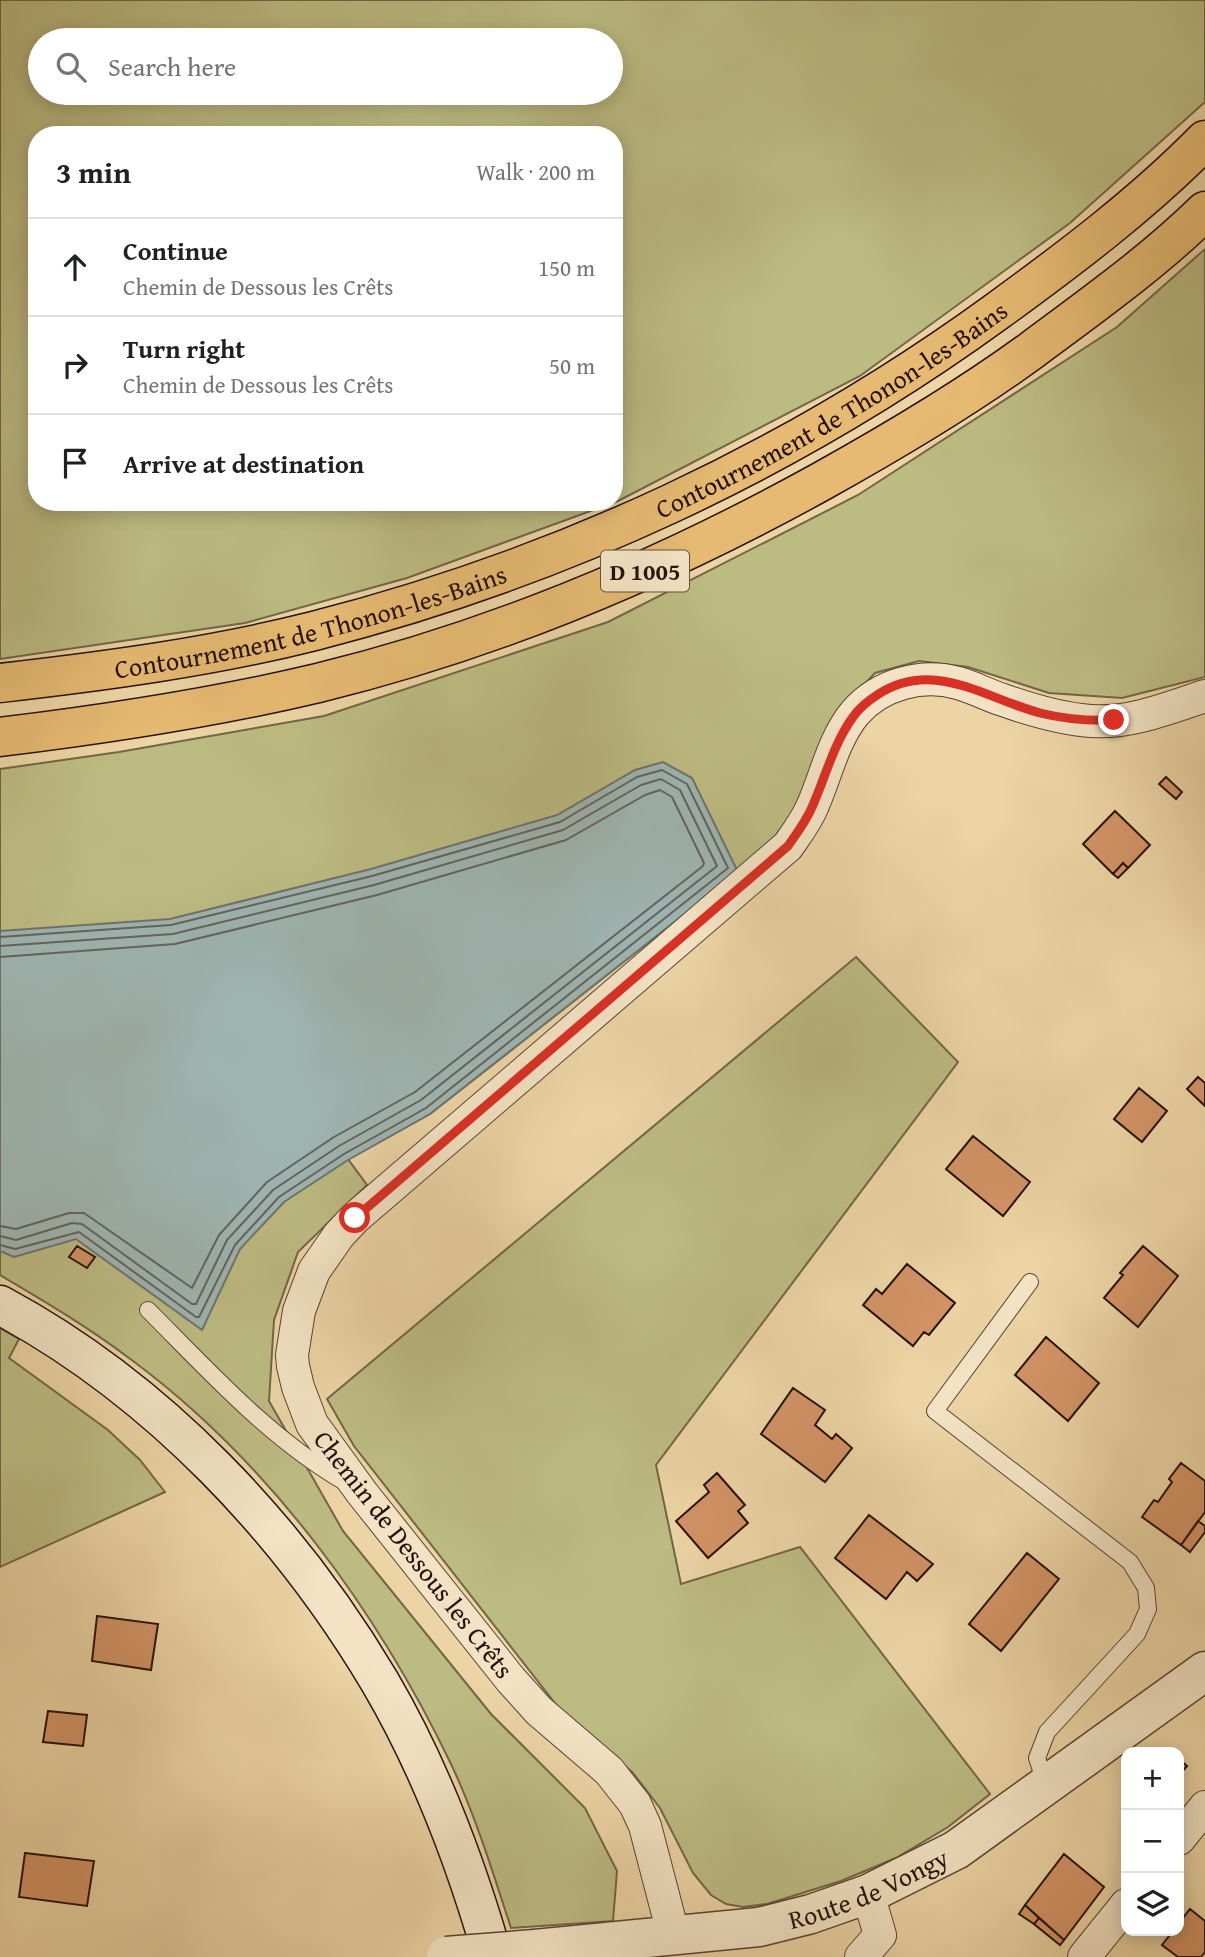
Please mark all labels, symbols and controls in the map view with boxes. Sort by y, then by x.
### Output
search box [28,28,623,105]
text: Search here [108,47,236,86]
icon: search [52,48,90,86]
text: 3 min [56,150,131,194]
text: Walk · 200 m [476,155,595,188]
text: Continue [123,231,228,270]
icon: ahead [56,248,94,286]
text: 150 m [538,251,595,284]
text: Chemin de Dessous les Crêts [123,270,393,303]
street label: Contournement de Thonon-les-Bains [649,291,1015,528]
text: Turn right [123,329,245,368]
icon: right [56,346,94,384]
text: 50 m [549,349,595,382]
text: Chemin de Dessous les Crêts [123,368,393,401]
icon: arrive [56,444,94,482]
text: Arrive at destination [123,444,364,483]
road number: D 1005 [601,550,689,592]
street label: Contournement de Thonon-les-Bains [112,554,512,688]
route end [1098,704,1129,735]
route start [339,1202,370,1233]
street label: Chemin de Dessous les Crêts [305,1422,523,1686]
map controls [1121,1747,1184,1936]
button: + [1121,1747,1184,1810]
button: − [1121,1810,1184,1873]
street label: Route de Vongy [784,1838,955,1938]
button: layers [1121,1873,1184,1936]

